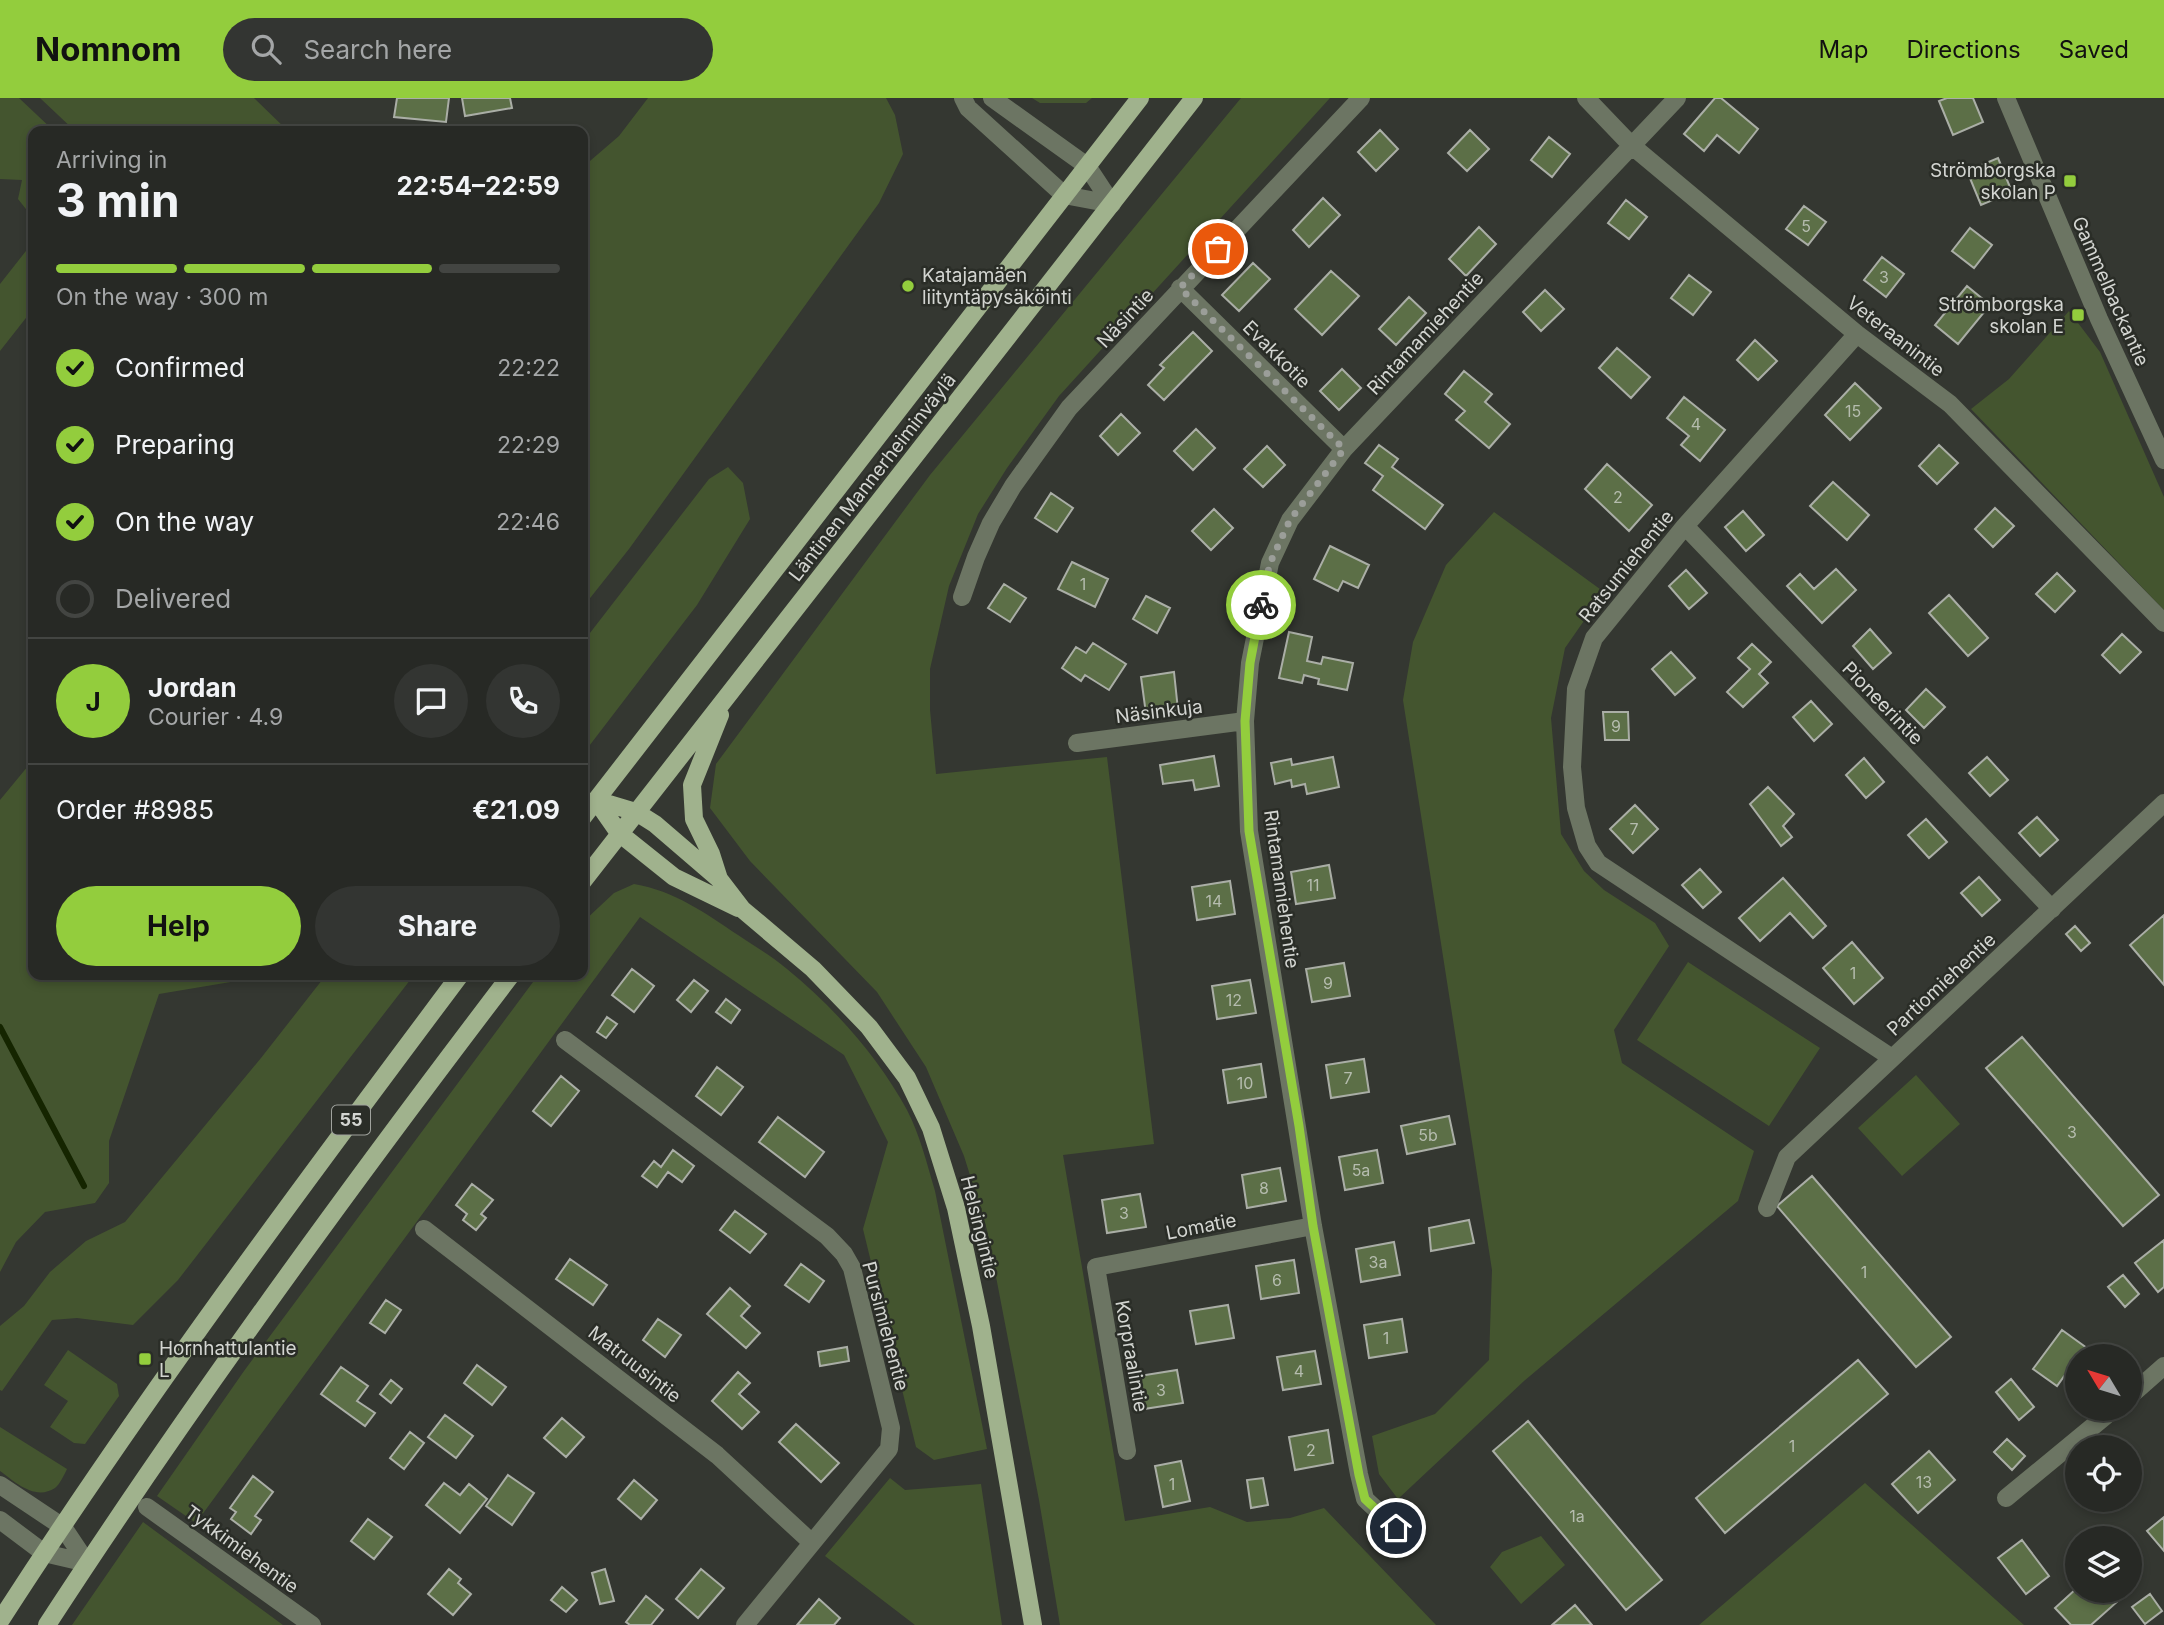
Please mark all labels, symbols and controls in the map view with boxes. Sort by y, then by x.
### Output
search box [223,18,713,81]
text: Nomnom [35,29,181,69]
icon: search [247,30,285,68]
text: Search here [303,34,452,65]
text: Map [1819,35,1868,64]
text: Directions [1906,35,2021,64]
text: Saved [2059,35,2129,64]
text: Arriving in [56,146,167,174]
place label: Strömborgska skolan P [1930,159,2056,204]
text: 22:54–22:59 [396,170,560,201]
text: 3 min [56,172,180,228]
marker: Strömborgska skolan P [2062,173,2078,189]
street label: Gammelbackantie [2067,213,2154,370]
house number: 5 [1801,216,1811,236]
pin [1188,219,1248,279]
icon: bag [1199,230,1237,268]
place label: Katajamäen liityntäpysäköinti [922,264,1072,309]
street label: Rintamamiehentie [1362,267,1488,400]
house number: 3 [1879,267,1889,287]
marker: Katajamäen liityntäpysäköinti [900,278,916,294]
text: On the way · 300 m [56,283,268,311]
street label: Näsintie [1092,284,1159,353]
street label: Veteraanintie [1842,291,1949,382]
place label: Strömborgska skolan E [1938,293,2064,338]
marker: Strömborgska skolan E [2070,307,2086,323]
street label: Evakkotie [1238,316,1315,393]
icon: check [56,349,94,387]
text: Confirmed [115,352,245,383]
text: 22:22 [497,354,560,382]
street label: Läntinen Mannerheiminväylä [784,369,961,586]
house number: 15 [1845,401,1861,421]
house number: 4 [1691,414,1701,434]
icon: check [56,426,94,464]
text: Preparing [115,429,235,460]
text: 22:29 [497,431,560,459]
house number: 2 [1613,487,1623,507]
icon: check [56,503,94,541]
text: On the way [115,506,254,537]
street label: Ratsumiehentie [1574,506,1679,627]
text: 22:46 [496,508,560,536]
courier [1226,570,1296,640]
house number: 1 [1080,574,1086,594]
text: Delivered [115,583,231,614]
icon: bike [1242,586,1280,624]
street label: Pioneerintie [1837,657,1928,750]
button: chat [394,664,468,738]
button: phone [486,664,560,738]
text: Jordan [148,672,237,703]
text: J [85,686,101,717]
street label: Näsinkuja [1114,695,1204,728]
text: Courier · 4.9 [148,703,283,731]
house number: 9 [1611,716,1621,736]
text: Order #8985 [56,794,214,825]
text: €21.09 [472,794,560,825]
street label: Rintamamiehentie [1259,808,1304,970]
house number: 7 [1629,819,1639,839]
house number: 11 [1306,875,1320,895]
button: Help [56,886,301,966]
button: Share [315,886,560,966]
house number: 14 [1206,891,1222,911]
street label: Partiomiehentie [1882,928,2000,1041]
house number: 1 [1850,963,1856,983]
house number: 9 [1323,973,1333,993]
house number: 12 [1226,990,1242,1010]
house number: 7 [1343,1068,1353,1088]
house number: 10 [1237,1073,1253,1093]
road number: 55 [332,1105,370,1134]
house number: 3 [2067,1122,2077,1142]
house number: 5b [1418,1125,1438,1145]
house number: 5a [1352,1160,1370,1180]
street label: Helsingintie [956,1173,1003,1281]
house number: 8 [1259,1178,1269,1198]
house number: 3 [1119,1203,1129,1223]
street label: Lomatie [1164,1208,1238,1245]
house number: 3a [1369,1252,1387,1272]
street label: Pursimiehentie [857,1259,914,1393]
house number: 1 [1861,1262,1867,1282]
house number: 6 [1272,1270,1282,1290]
street label: Korpraalintie [1110,1298,1153,1414]
street label: Matruusintie [584,1321,686,1408]
house number: 1 [1383,1328,1389,1348]
place label: Hornhattulantie L [159,1337,297,1382]
north arrow [2065,1344,2142,1421]
map controls [2065,1344,2142,1603]
marker: Hornhattulantie L [137,1351,153,1367]
house number: 4 [1294,1361,1304,1381]
house number: 3 [1156,1380,1166,1400]
button: locate [2065,1435,2142,1512]
house number: 1 [1789,1436,1795,1456]
house number: 2 [1306,1440,1316,1460]
house number: 13 [1916,1472,1932,1492]
house number: 1 [1169,1474,1175,1494]
pin [1366,1498,1426,1558]
street label: Tykkimiehentie [180,1500,303,1598]
house number: 1a [1569,1506,1585,1526]
icon: home [1377,1509,1415,1547]
button: layers [2065,1526,2142,1603]

